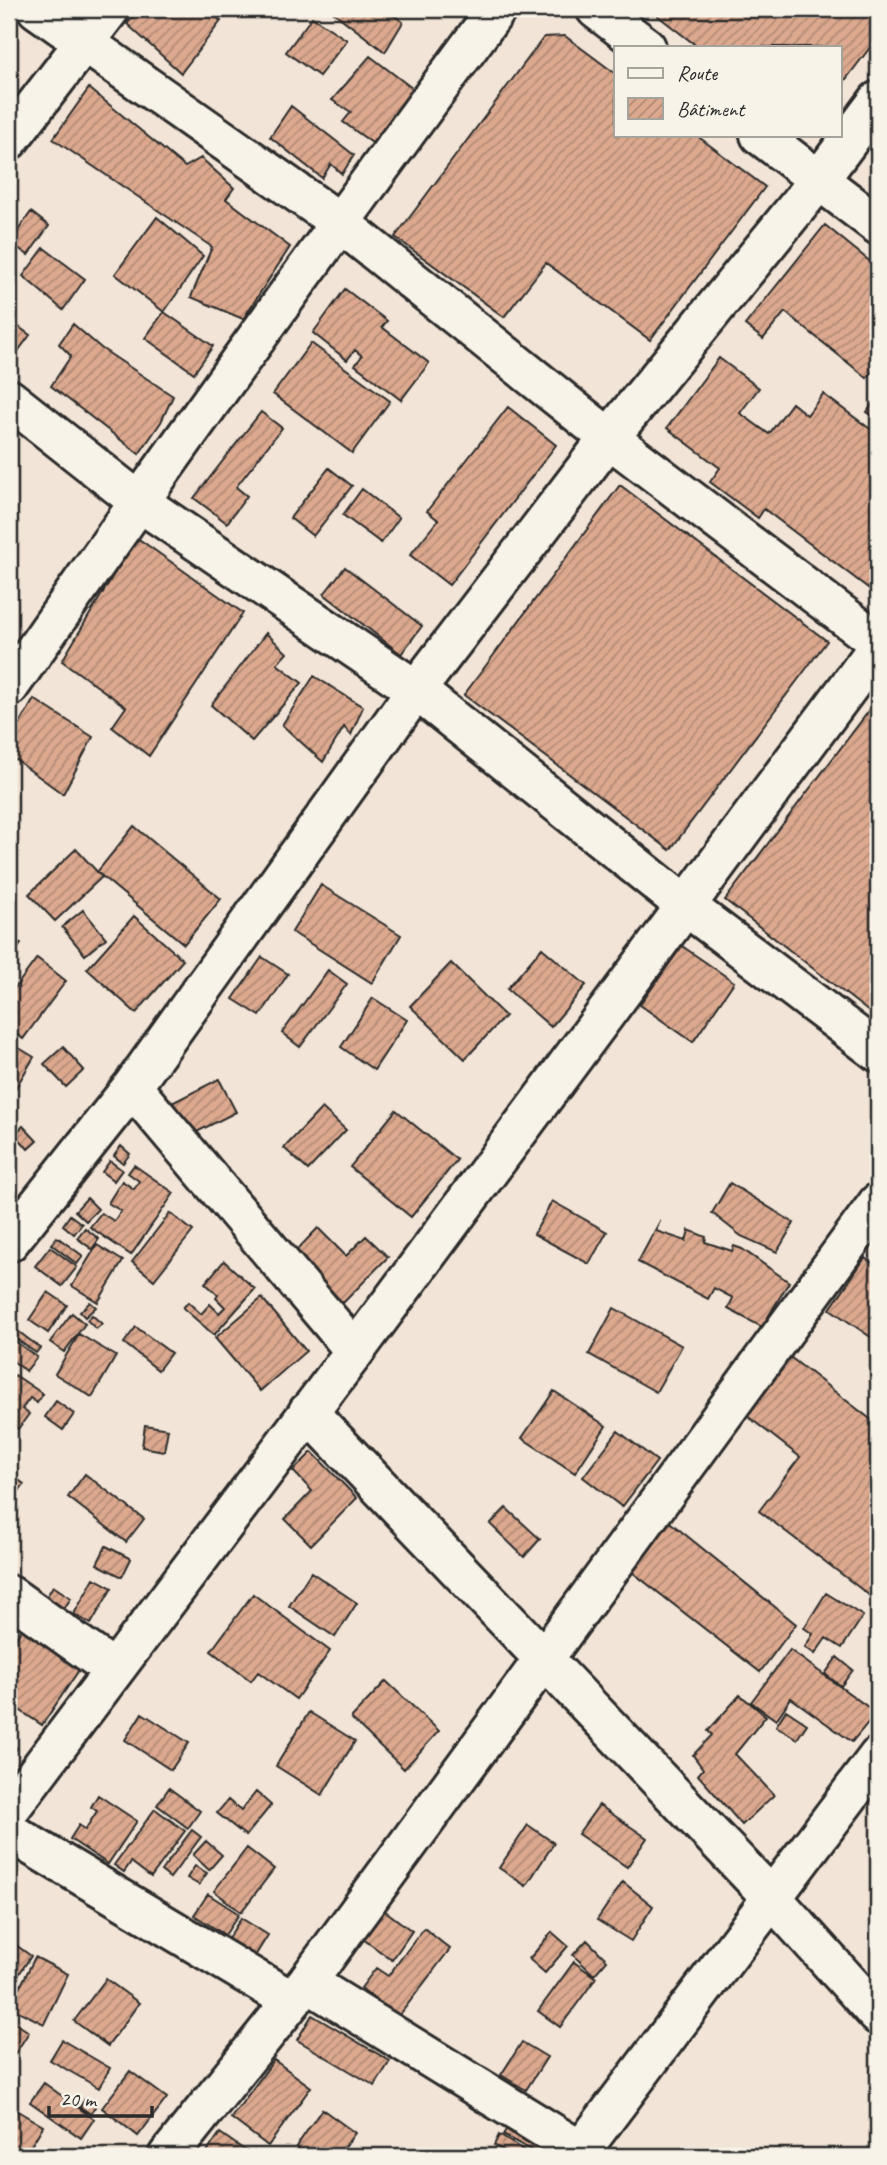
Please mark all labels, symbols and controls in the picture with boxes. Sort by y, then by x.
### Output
legend [614,46,842,136]
text: Route [677,60,718,86]
text: Bâtiment [677,96,746,122]
scale bar [49,2074,152,2118]
text: 20 m [60,2086,98,2112]

